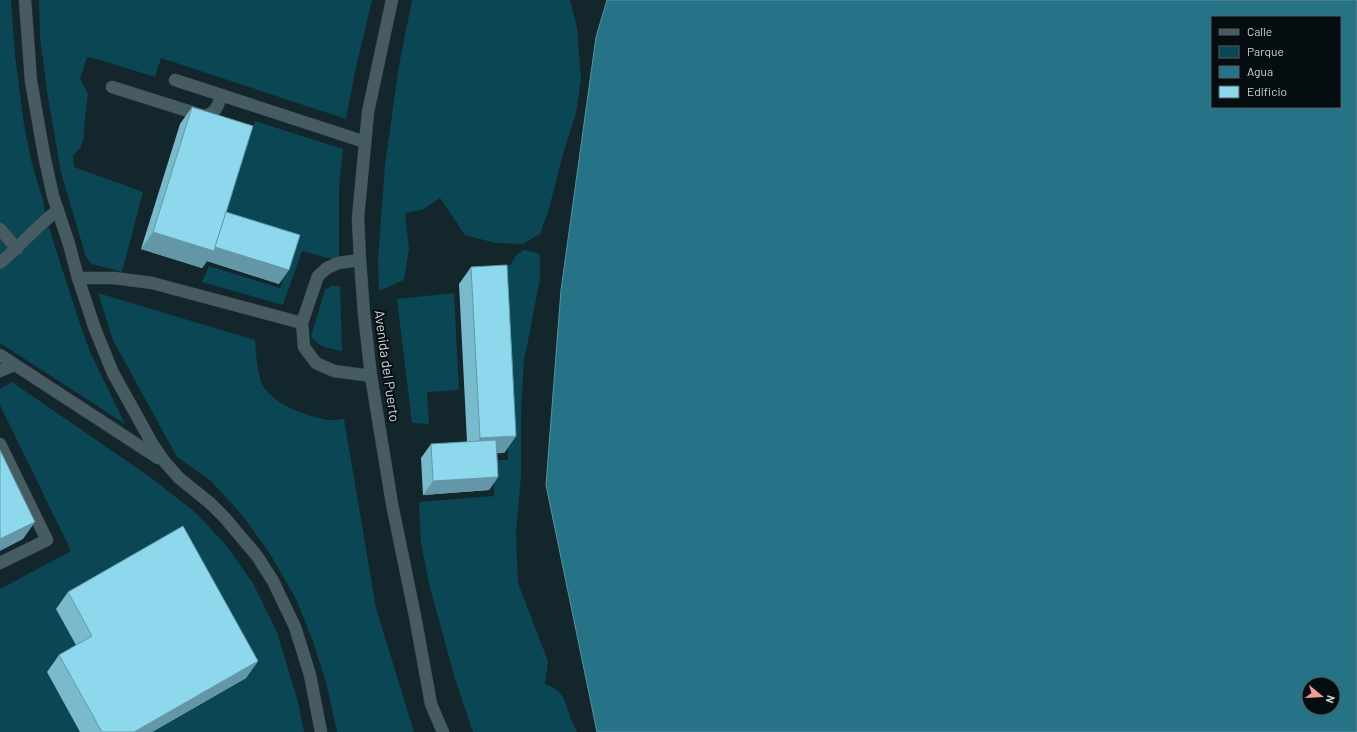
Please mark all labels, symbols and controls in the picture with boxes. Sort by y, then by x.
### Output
legend [1211,16,1341,108]
text: Calle [1247,24,1272,38]
text: Parque [1247,44,1284,58]
text: Agua [1247,64,1273,78]
text: Edificio [1247,84,1287,98]
street label: Avenida del Puerto [371,309,404,423]
north arrow [1301,676,1341,716]
text: N [1324,694,1338,705]

